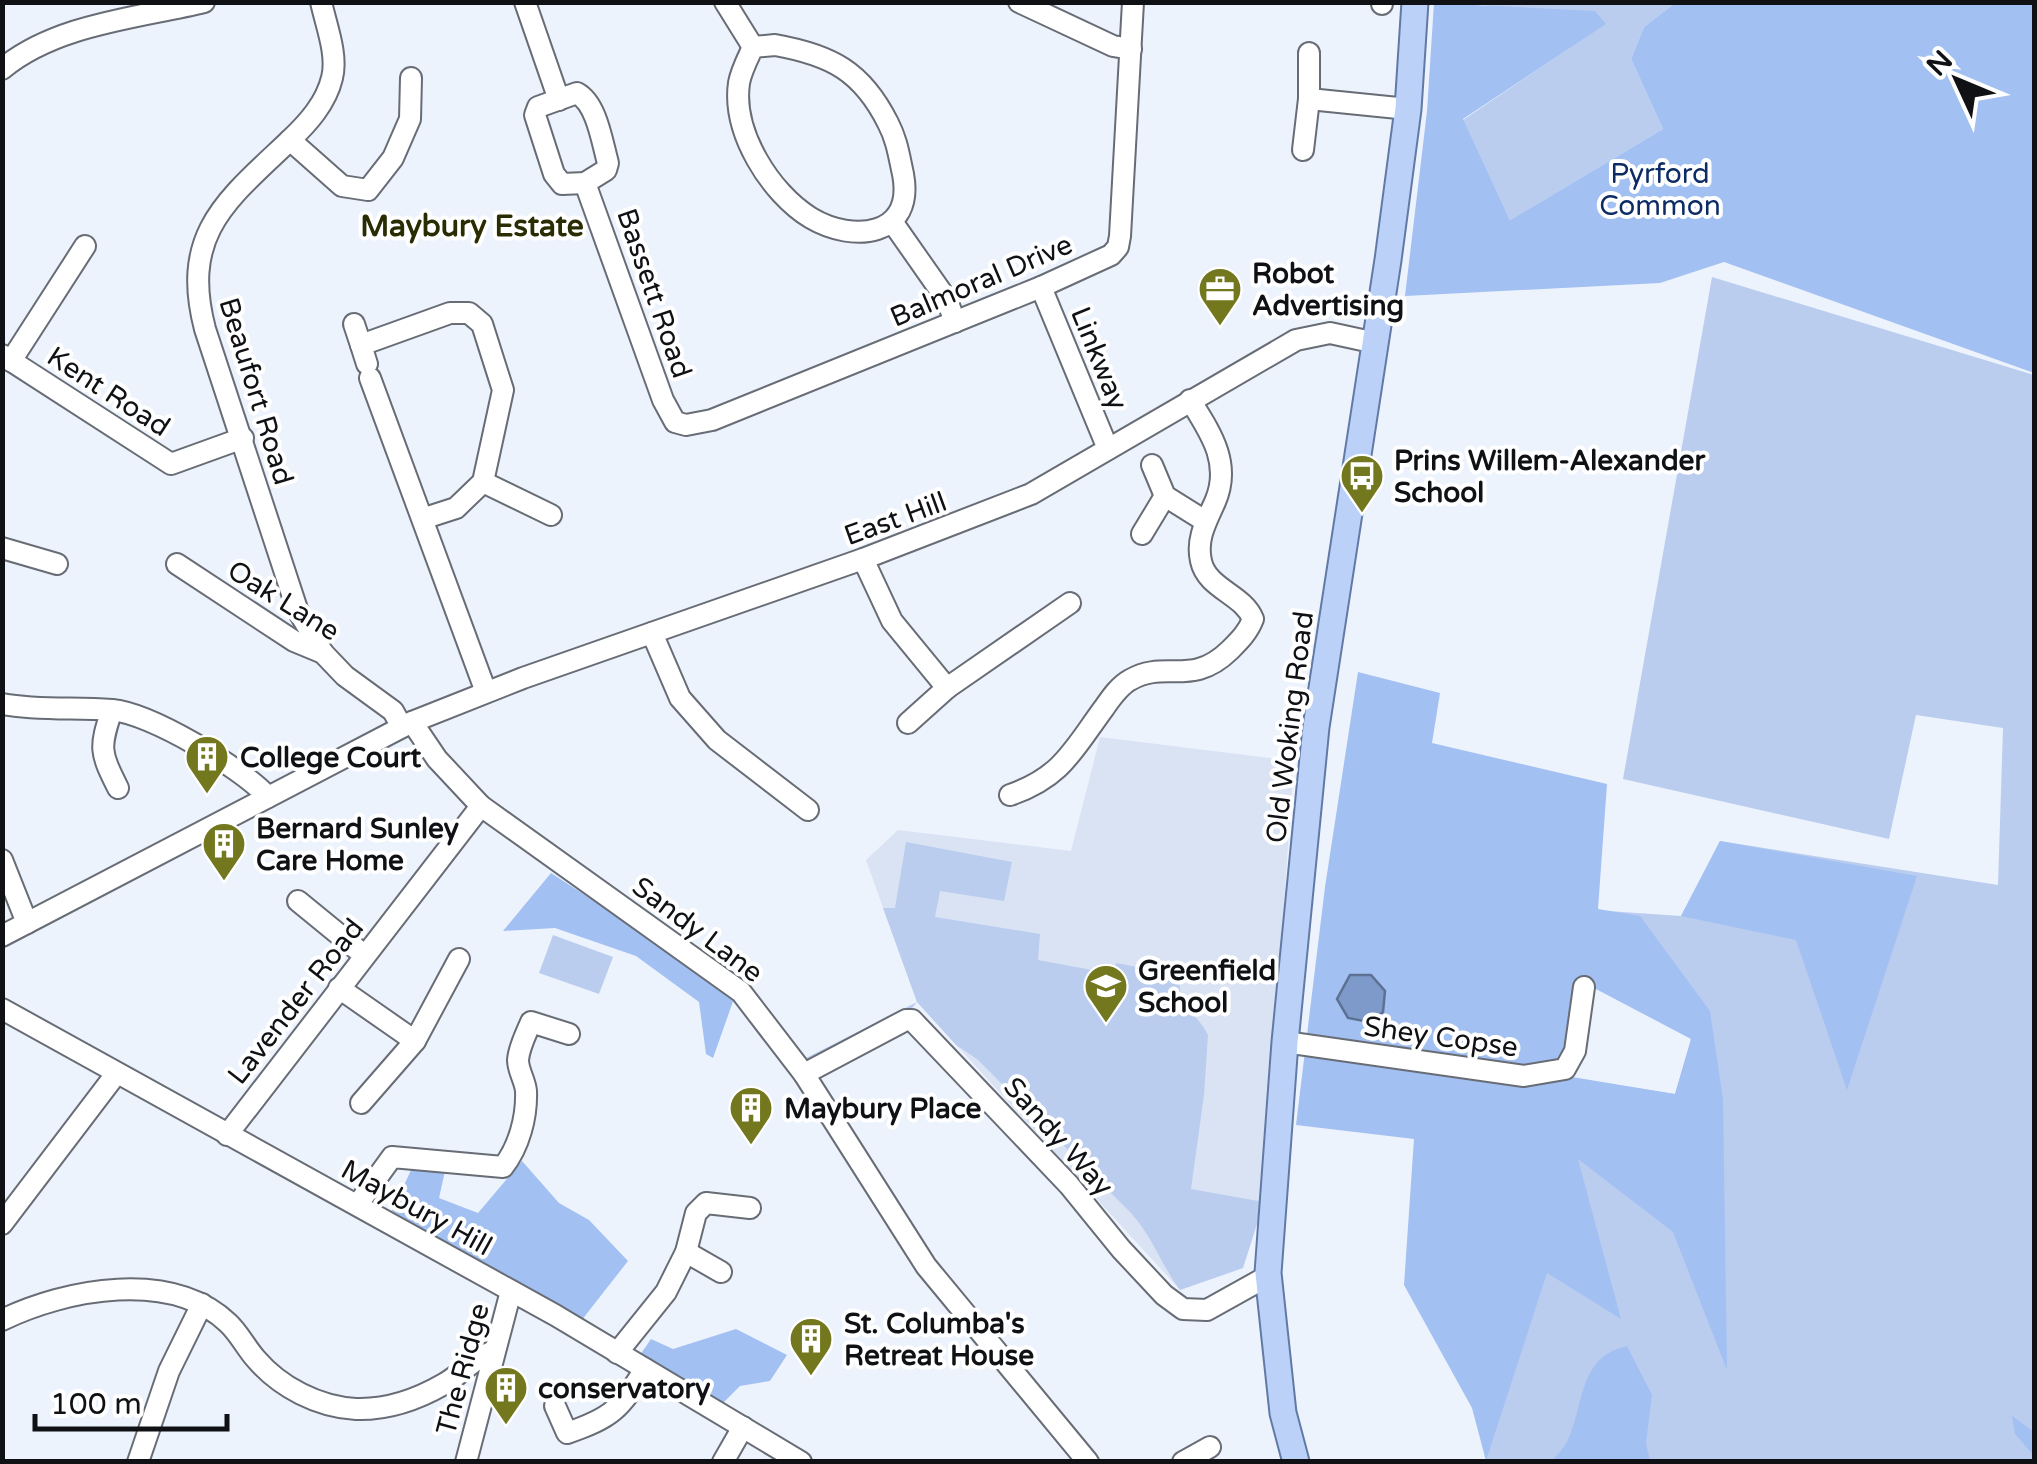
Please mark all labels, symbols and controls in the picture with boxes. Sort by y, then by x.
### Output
north arrow [1907,30,2007,130]
text: N [1920,43,1960,83]
park label: Pyrford Common [1599,157,1721,223]
street label: Bassett Road [609,204,699,382]
district label: Maybury Estate [360,208,584,245]
street label: Balmoral Drive [885,227,1078,335]
place label: Robot Advertising [1252,257,1404,323]
office icon: Robot Advertising [1197,266,1243,327]
street label: Beaufort Road [211,294,301,489]
street label: Linkway [1063,302,1135,415]
street label: Kent Road [41,340,176,444]
place label: Prins Willem-Alexander School [1394,444,1706,510]
bus stop icon: Prins Willem-Alexander School [1339,453,1385,514]
street label: East Hill [839,485,951,553]
street label: Oak Lane [221,553,346,649]
street label: Old Woking Road [1259,609,1321,845]
building icon: College Court [184,734,230,795]
place label: College Court [240,741,421,775]
place label: Bernard Sunley Care Home [256,812,459,878]
building icon: Bernard Sunley Care Home [201,821,247,882]
street label: Sandy Lane [625,870,769,990]
street label: Lavender Road [221,912,371,1091]
place label: Greenfield School [1138,954,1276,1020]
school or university icon: Greenfield School [1083,963,1129,1024]
street label: Shey Copse [1362,1009,1520,1065]
street label: Sandy Way [996,1070,1120,1203]
building icon: Maybury Place [728,1085,774,1146]
place label: Maybury Place [784,1092,981,1126]
street label: Maybury Hill [335,1152,498,1263]
street label: The Ridge [429,1300,497,1439]
place label: St. Columba's Retreat House [844,1307,1034,1373]
building icon: St. Columba's Retreat House [788,1316,834,1377]
building icon: conservatory [483,1365,529,1426]
scale bar [35,1369,228,1431]
place label: conservatory [538,1372,710,1406]
text: 100 m [50,1386,142,1423]

